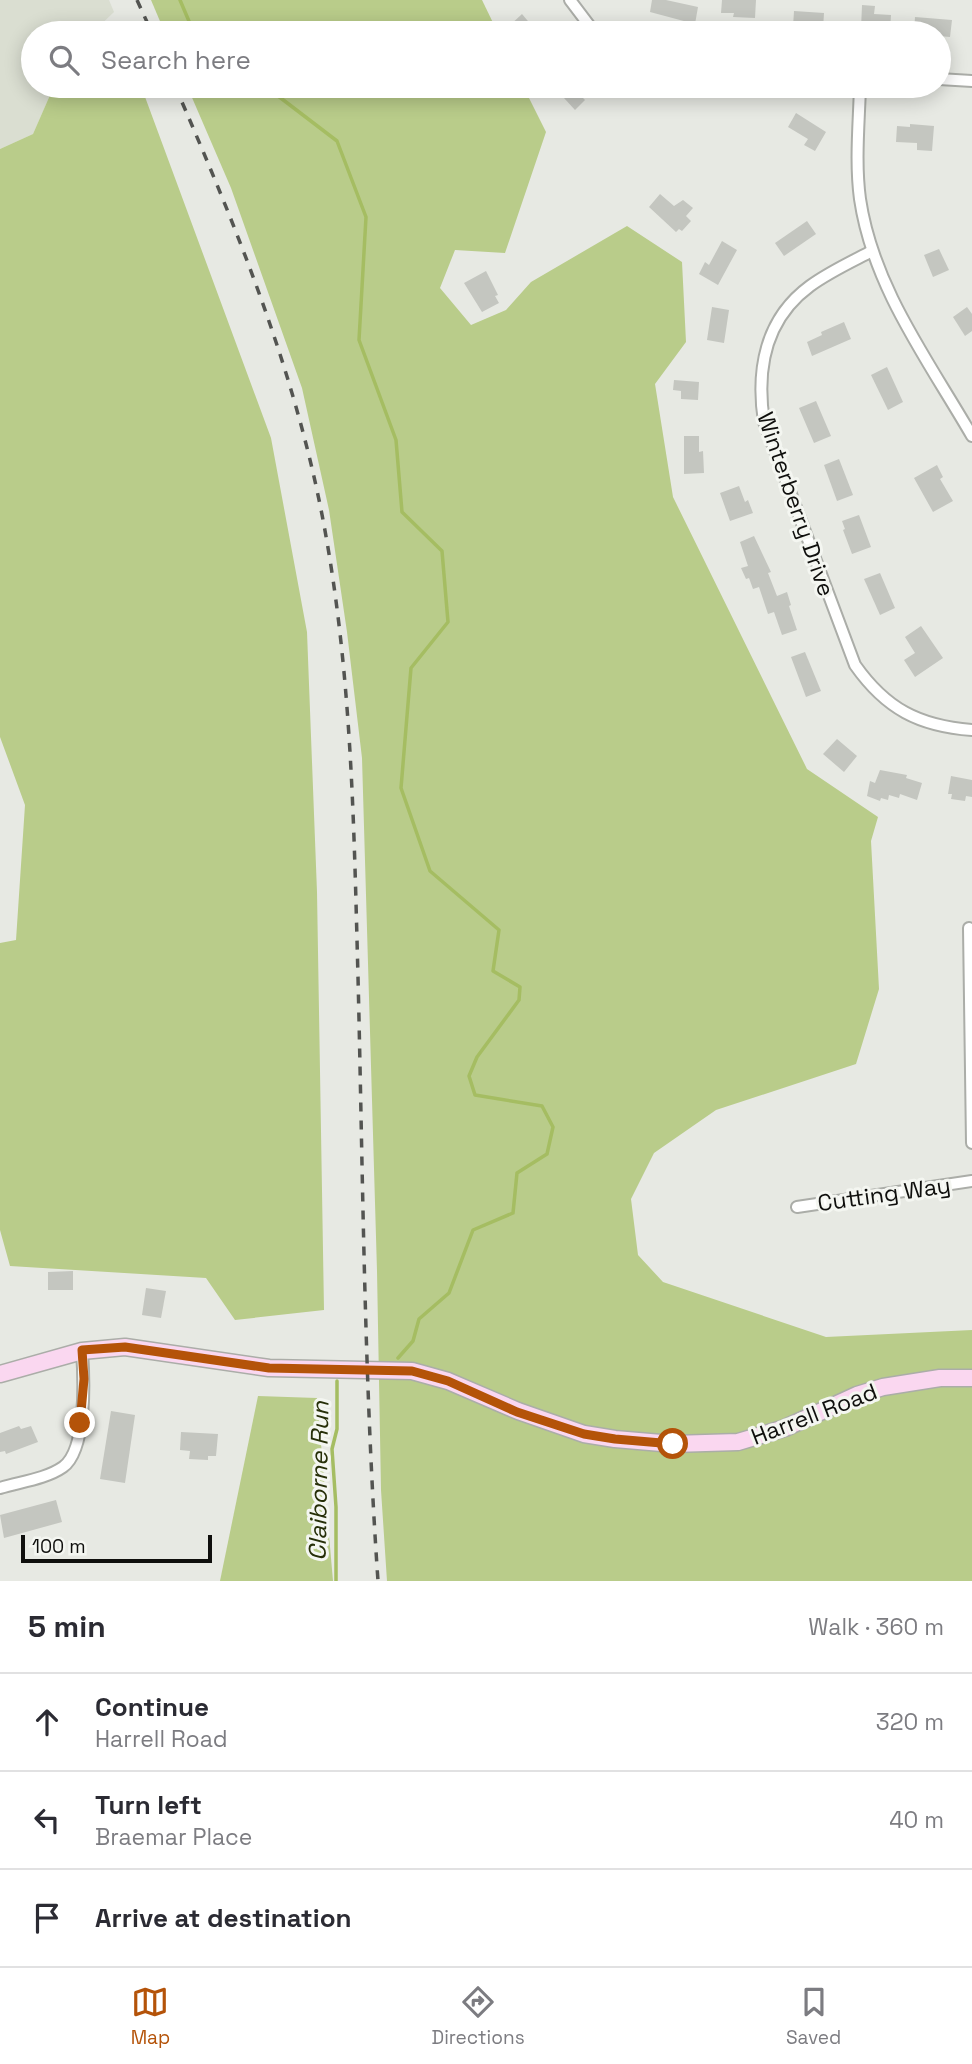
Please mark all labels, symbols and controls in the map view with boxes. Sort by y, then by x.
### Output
search box [21,21,951,98]
icon: search [45,41,83,79]
text: Search here [101,43,251,77]
street label: Winterberry Drive [750,408,842,600]
street label: Cutting Way [816,1170,952,1218]
street label: Harrell Road [747,1376,881,1452]
water label: Claiborne Run [302,1399,335,1561]
route end [64,1407,95,1438]
route start [657,1428,688,1459]
scale bar [21,1532,212,1564]
text: 100 m [32,1534,86,1559]
text: 5 min [28,1607,106,1646]
text: Walk · 360 m [808,1612,944,1642]
text: Continue [95,1690,209,1724]
icon: ahead [28,1703,66,1741]
text: 320 m [876,1707,944,1737]
text: Harrell Road [95,1724,228,1754]
text: Turn left [95,1788,202,1822]
icon: left [28,1801,66,1839]
text: 40 m [889,1805,944,1835]
text: Braemar Place [95,1822,252,1852]
icon: arrive [28,1899,66,1937]
text: Arrive at destination [95,1901,352,1935]
tab: Map [131,1983,170,2050]
tab: Directions [432,1983,525,2050]
tab: Saved [786,1983,841,2050]

